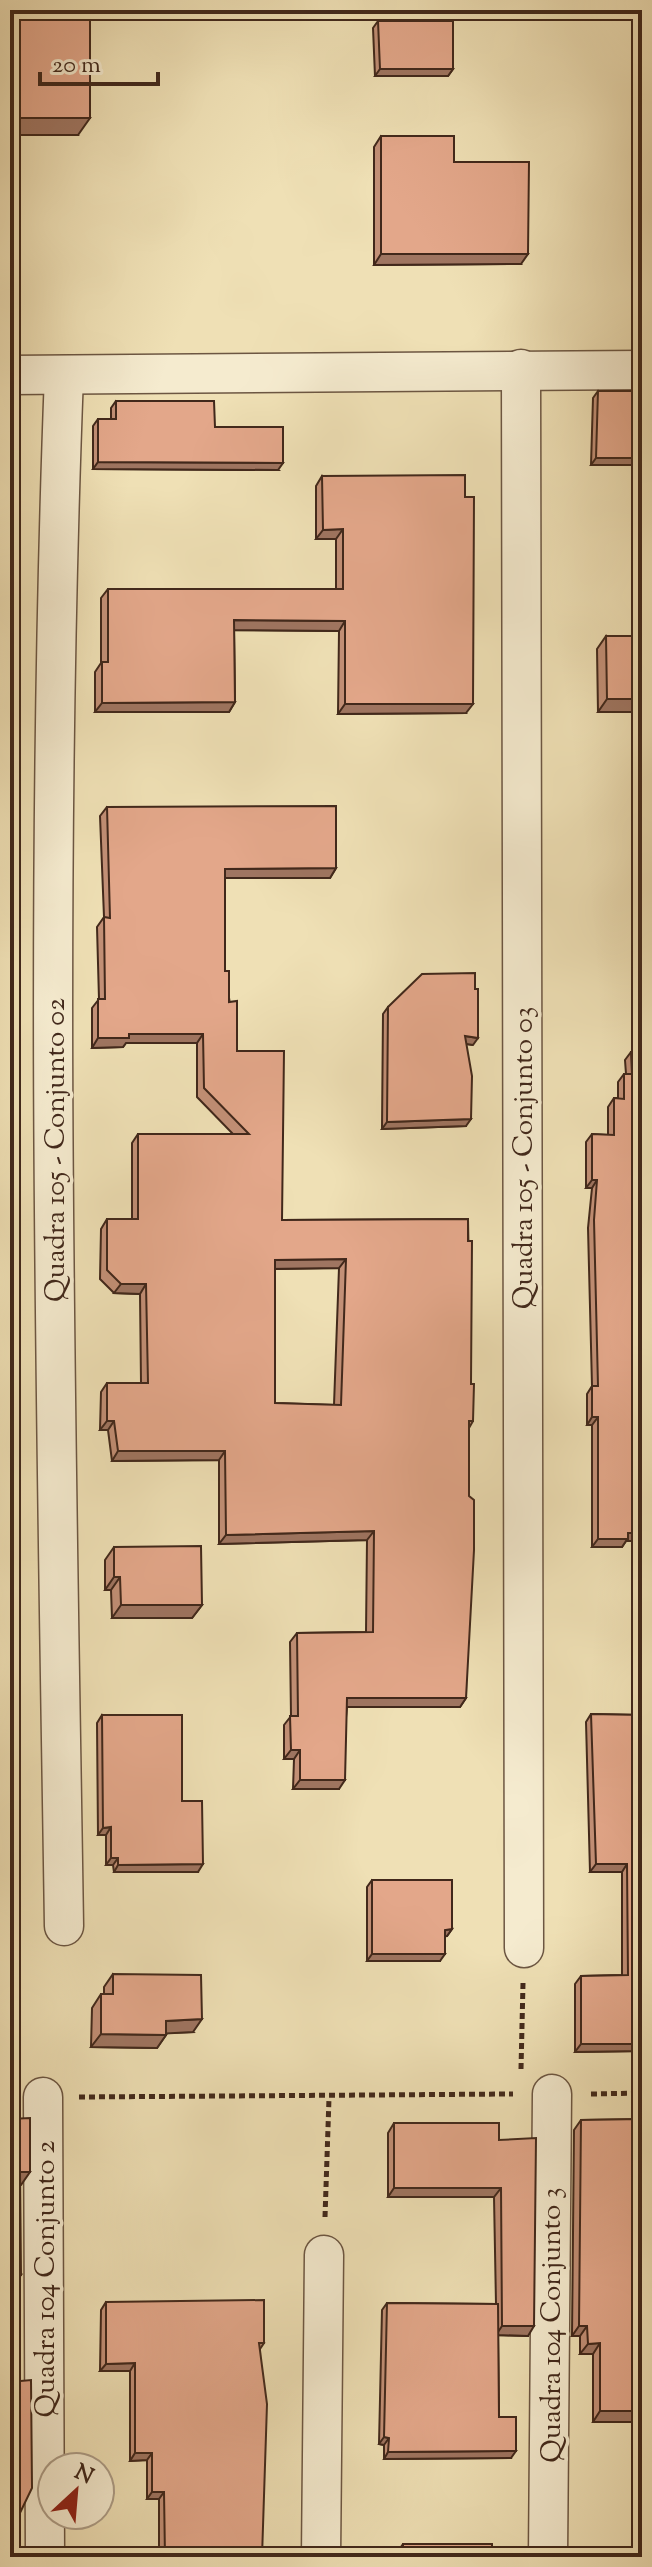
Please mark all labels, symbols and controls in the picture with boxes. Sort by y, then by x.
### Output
scale bar [40,36,158,86]
text: 20 m [52,49,101,83]
street label: Quadra 105 - Conjunto 02 [37,998,77,1302]
street label: Quadra 105 - Conjunto 03 [505,1007,545,1309]
street label: Quadra 104 Conjunto 2 [27,2140,67,2418]
street label: Quadra 104 Conjunto 3 [533,2187,573,2463]
north arrow [36,2451,116,2531]
text: N [69,2457,99,2494]

